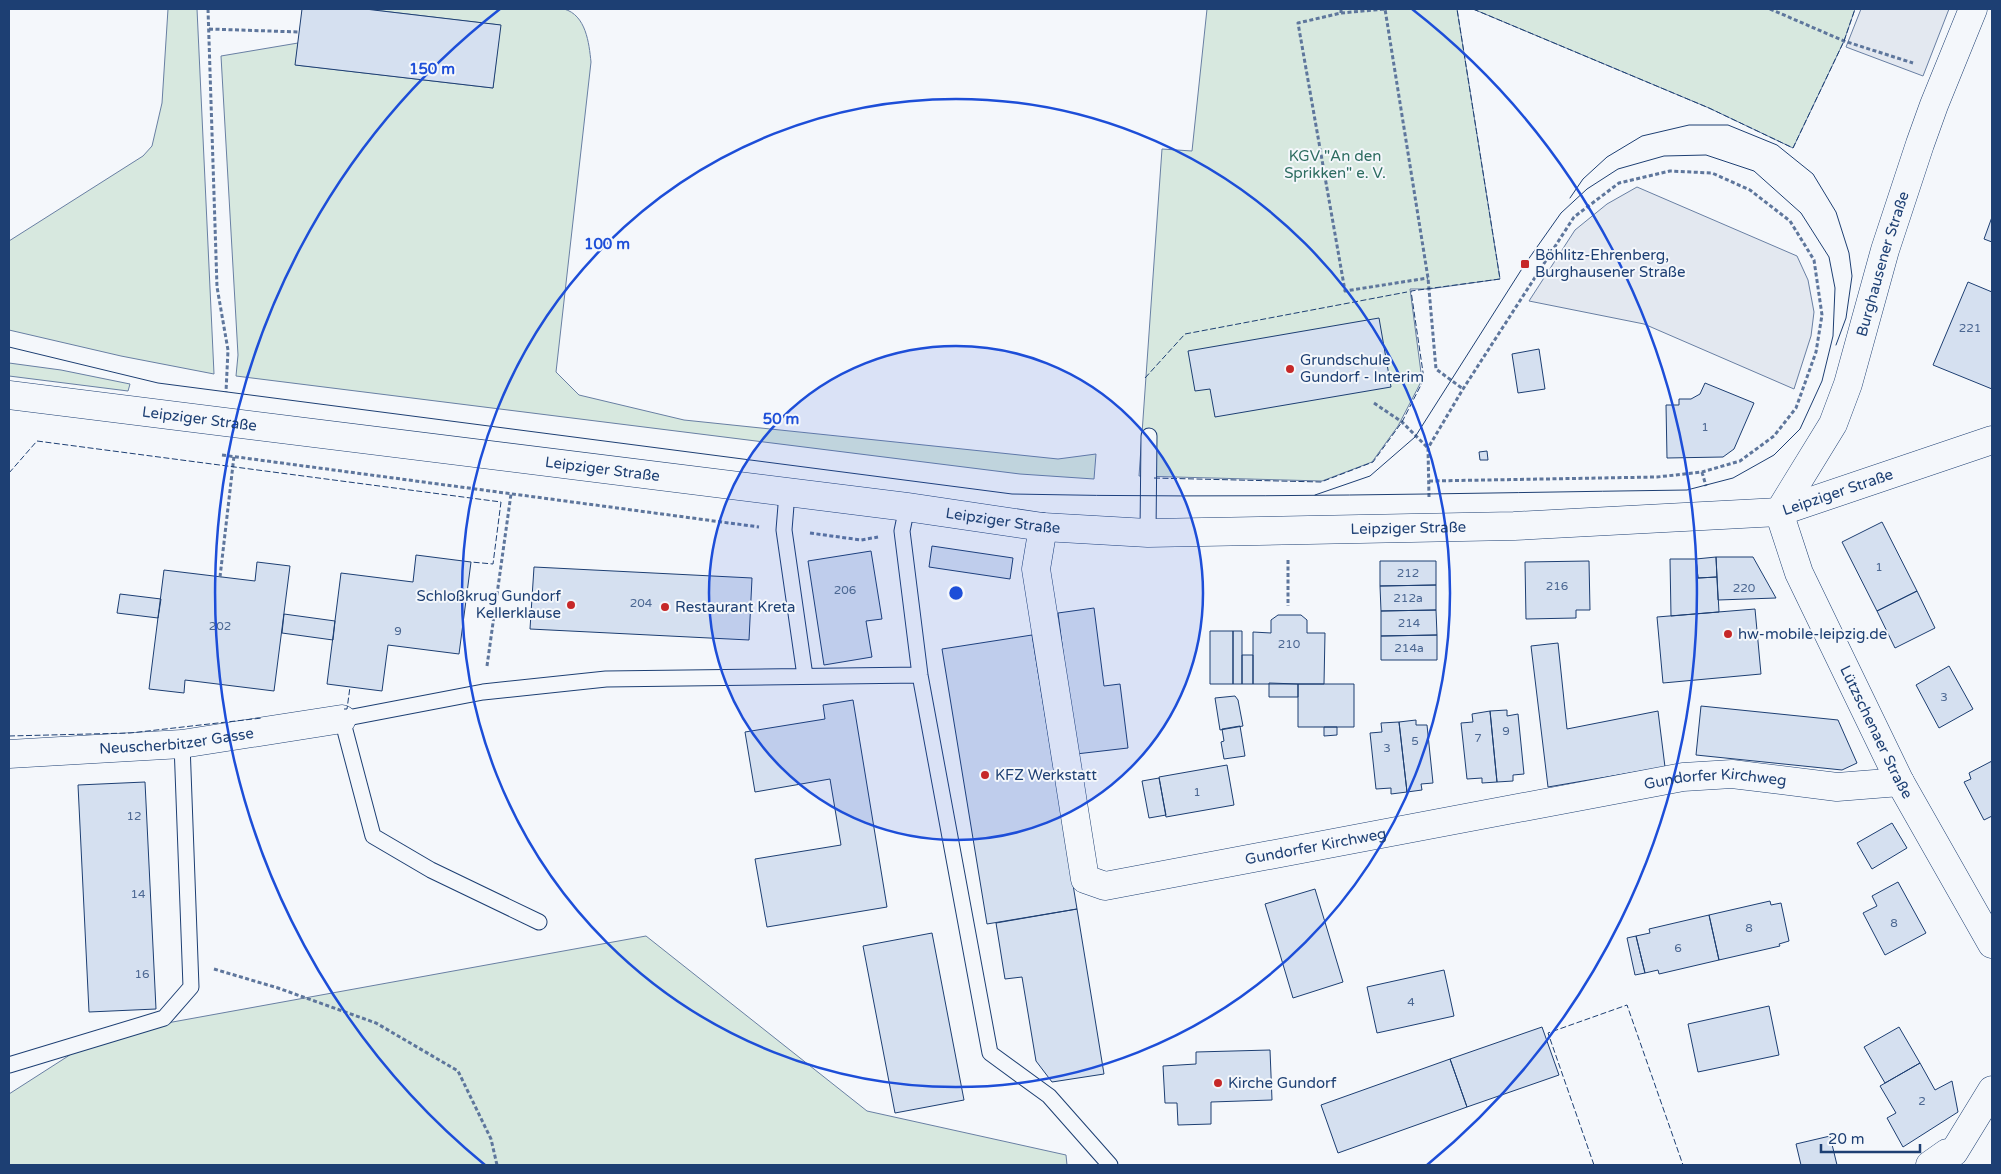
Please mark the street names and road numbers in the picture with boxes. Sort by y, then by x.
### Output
street label: Burghausener Straße [1853,189,1913,338]
street label: Leipziger Straße [141,403,258,435]
street label: Leipziger Straße [544,453,661,485]
street label: Leipziger Straße [1780,465,1895,519]
street label: Leipziger Straße [944,504,1061,537]
street label: Leipziger Straße [1350,518,1466,538]
street label: Lützschenaer Straße [1836,663,1917,802]
street label: Neuscherbitzer Gasse [99,724,255,758]
street label: Gundorfer Kirchweg [1642,765,1788,793]
street label: Gundorfer Kirchweg [1243,824,1388,868]

